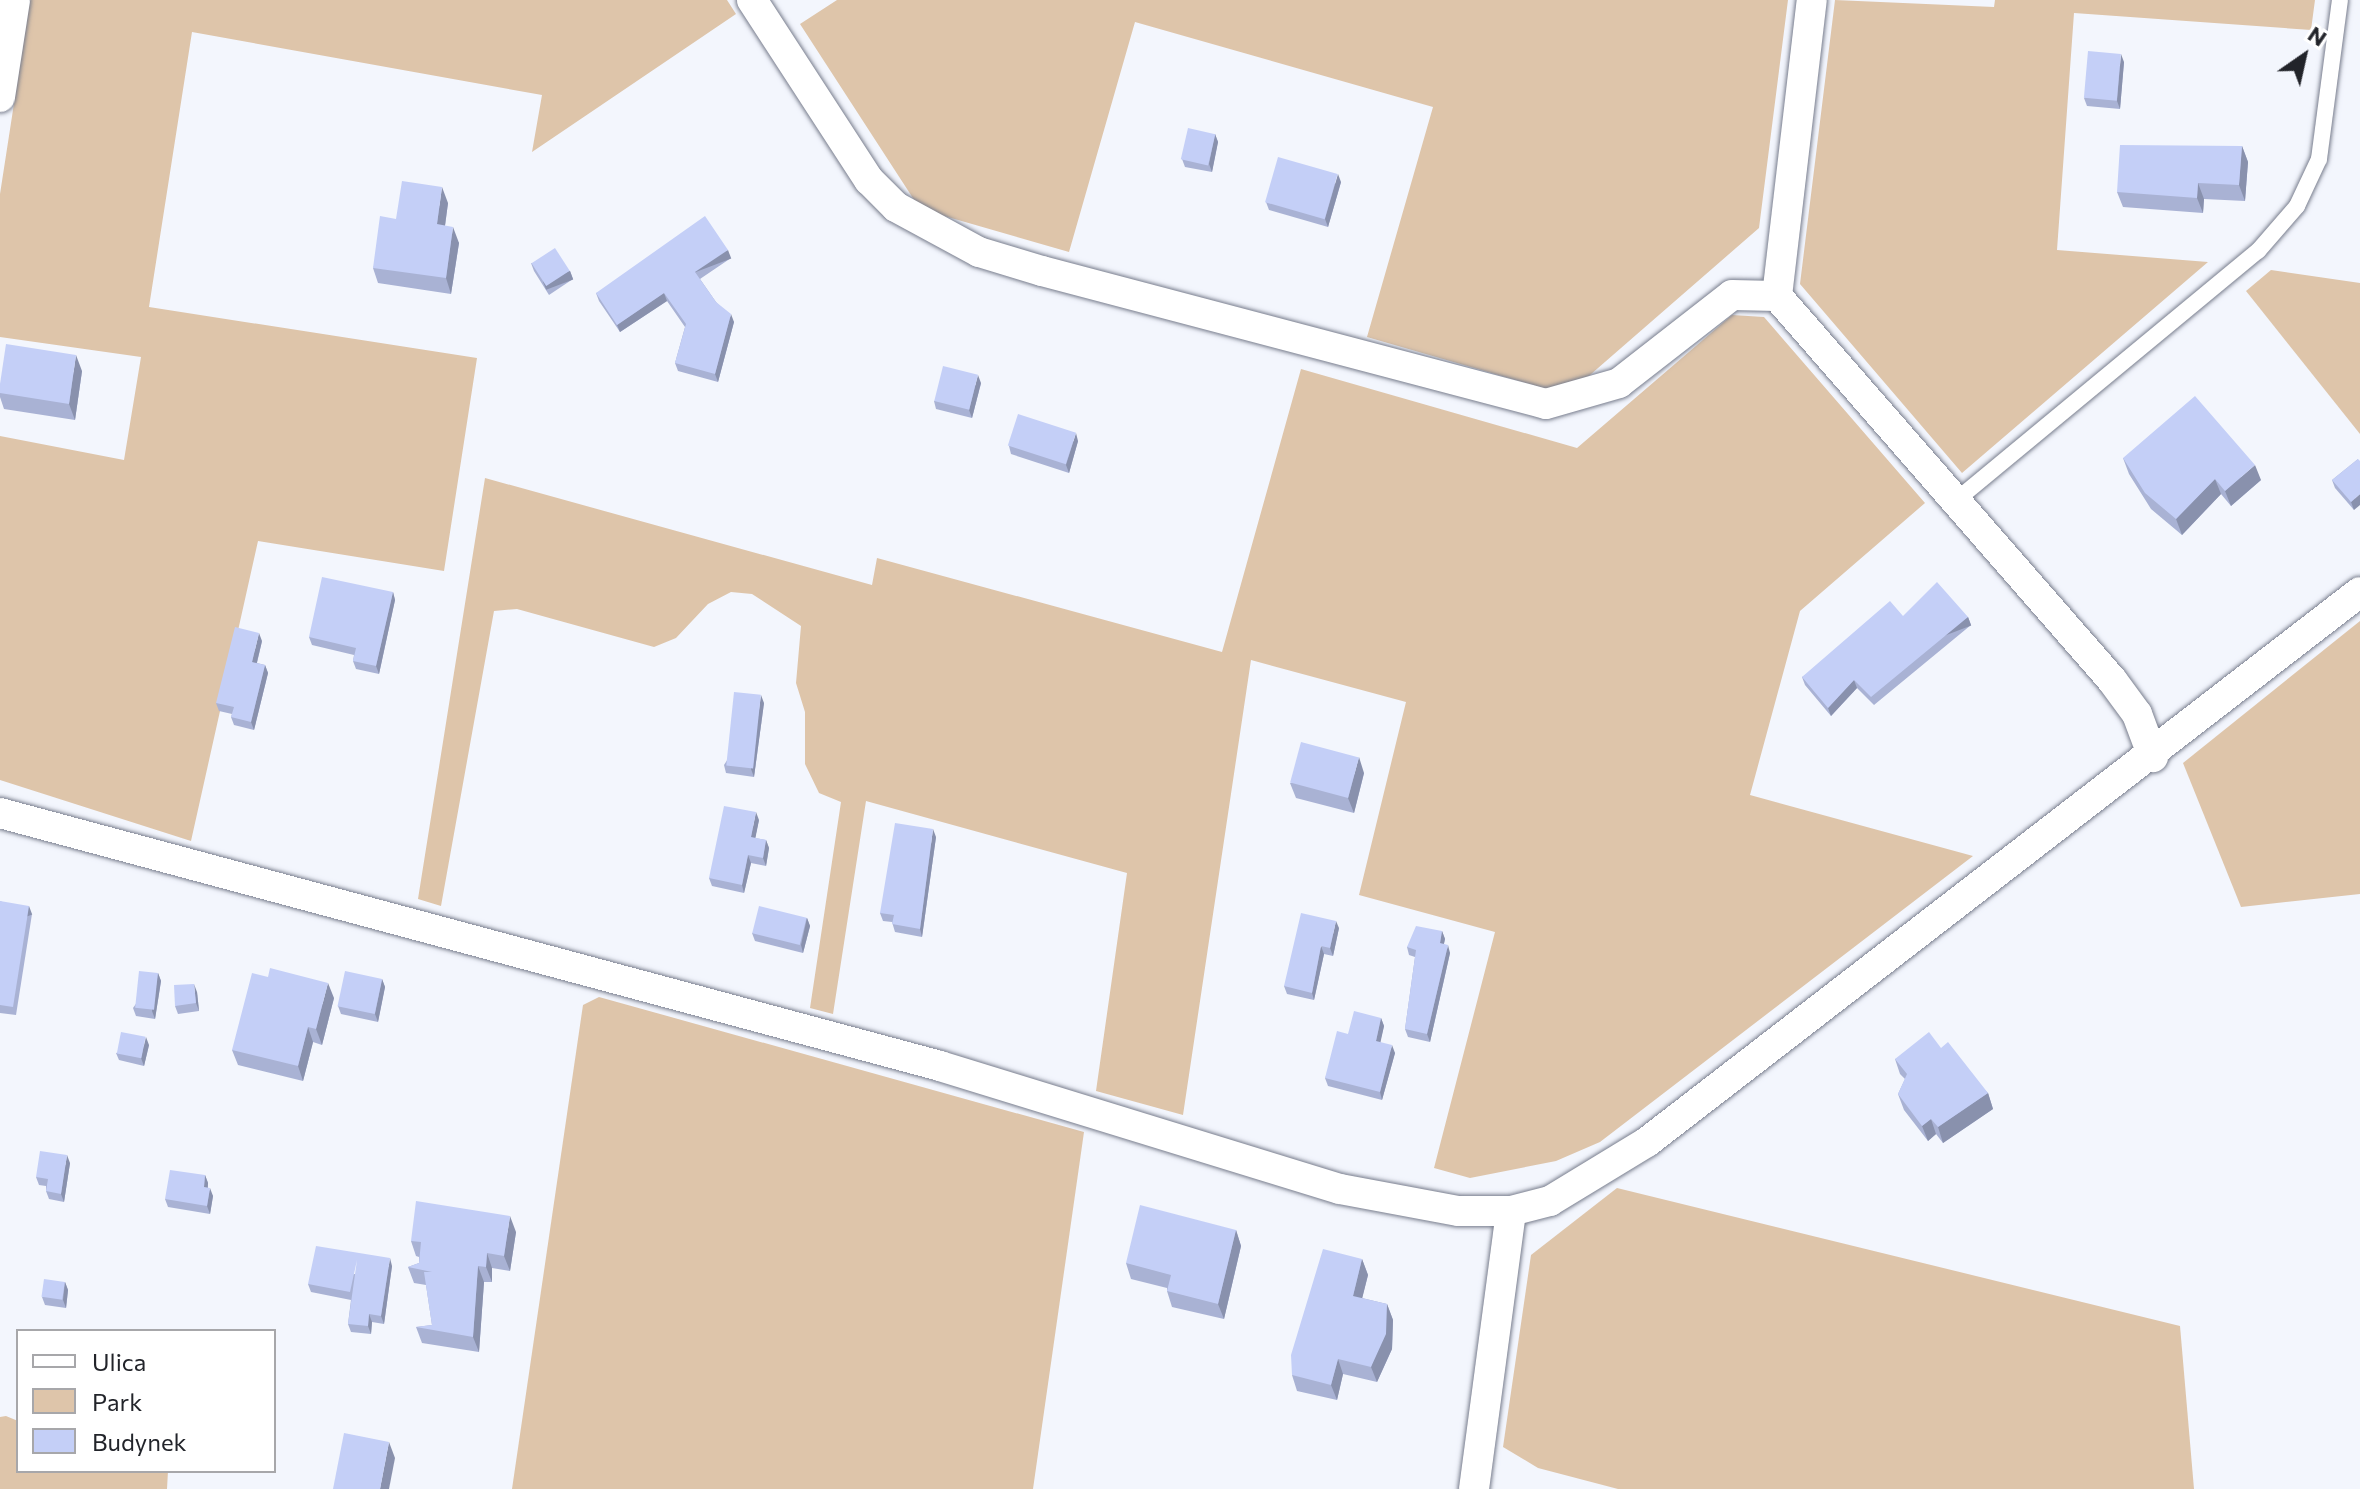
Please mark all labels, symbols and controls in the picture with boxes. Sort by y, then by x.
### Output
north arrow [2264,16,2344,96]
text: N [2303,20,2332,51]
legend [16,1329,276,1473]
text: Ulica [92,1347,146,1376]
text: Park [92,1387,142,1416]
text: Budynek [92,1427,187,1456]

